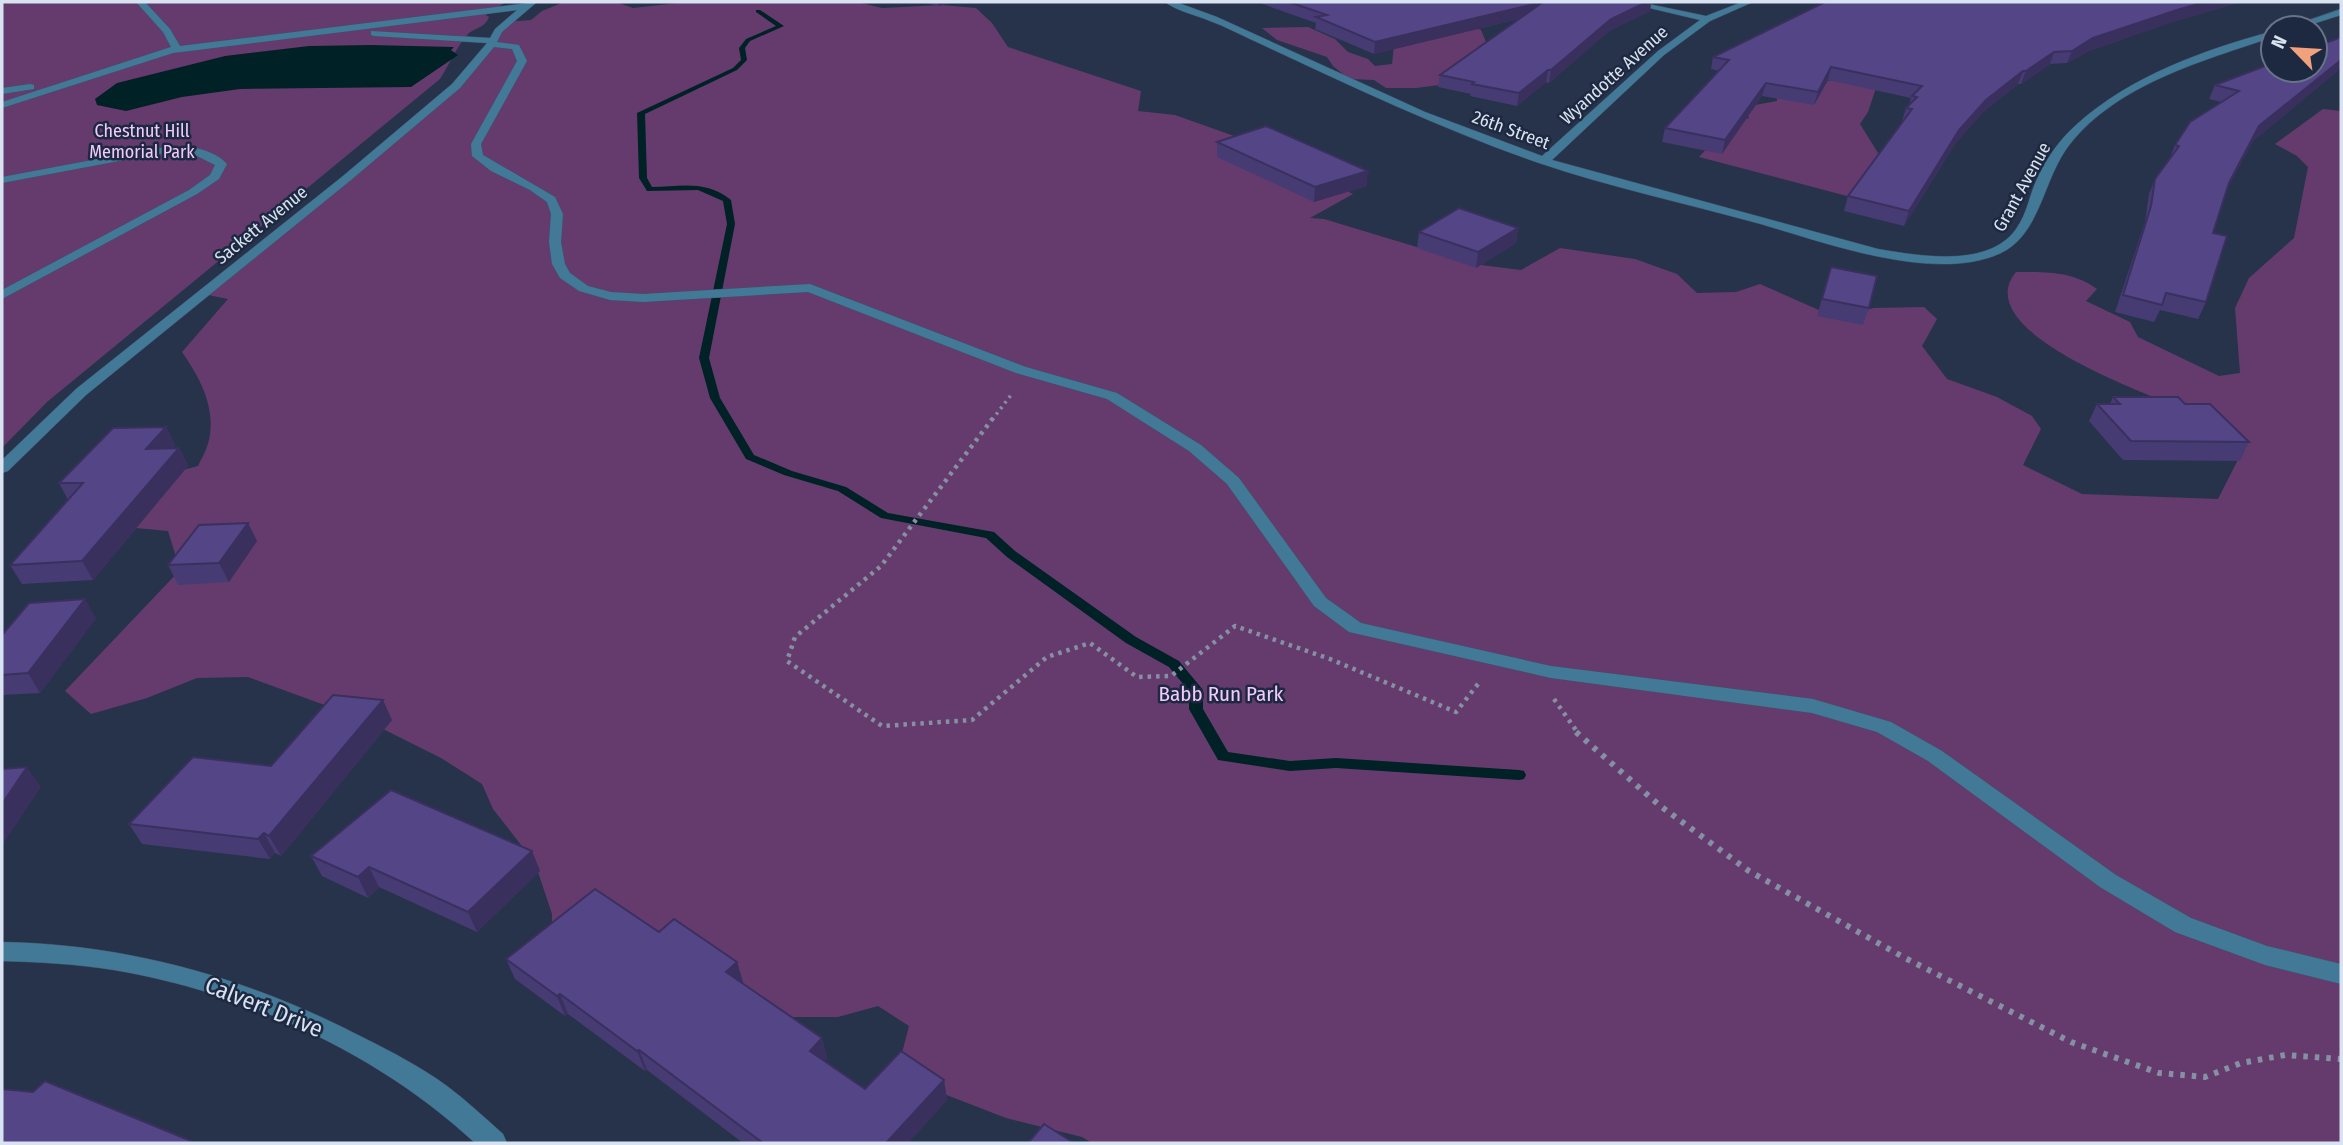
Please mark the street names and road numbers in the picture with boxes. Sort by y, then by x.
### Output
street label: Wyandotte Avenue [1556,21,1672,129]
street label: 26th Street [1469,106,1553,154]
street label: Grant Avenue [1988,138,2056,235]
street label: Sackett Avenue [210,181,312,269]
street label: Calvert Drive [201,971,327,1043]

